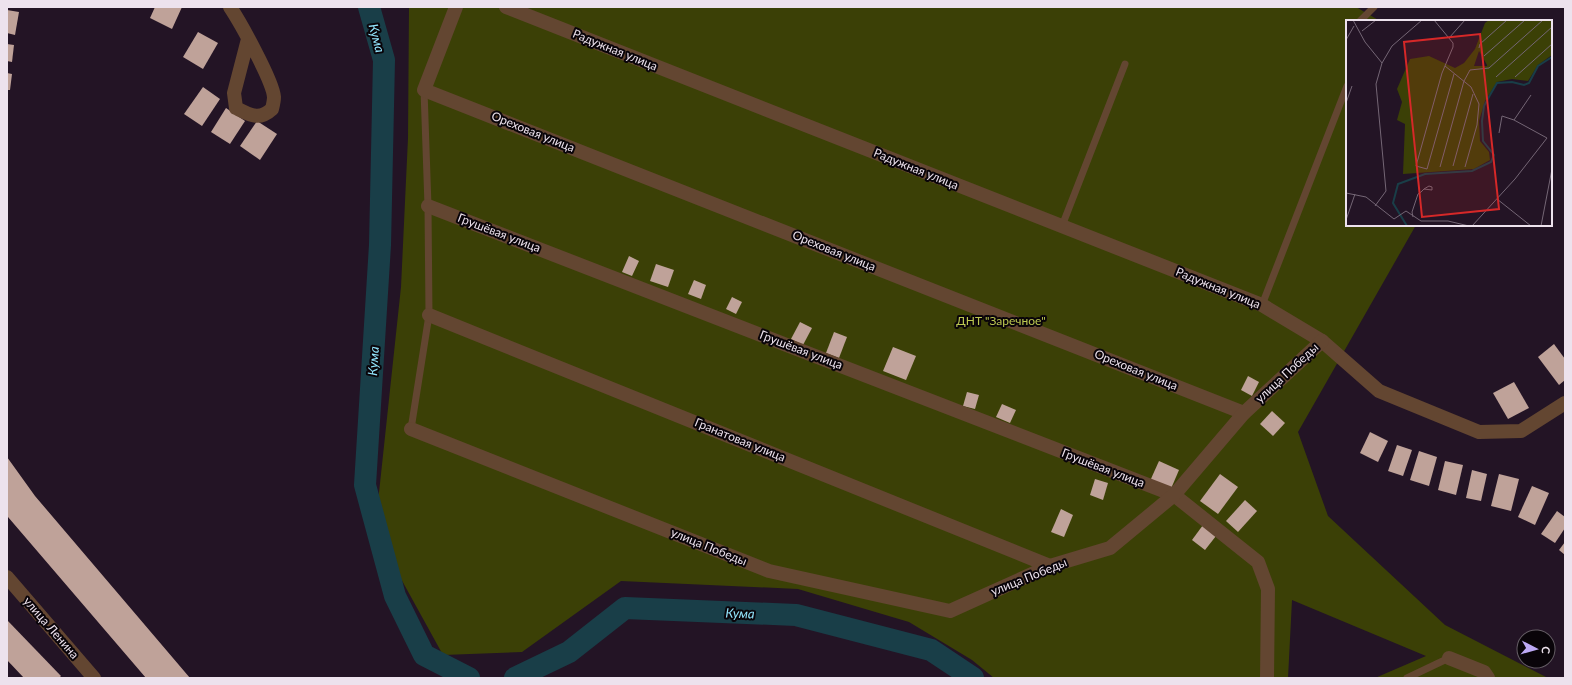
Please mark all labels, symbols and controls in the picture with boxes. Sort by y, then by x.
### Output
inset map [1346,20,1552,226]
water label: Кума [365,22,389,55]
street label: Радужная улица [571,26,660,73]
street label: Ореховая улица [489,108,577,155]
street label: Радужная улица [872,145,961,192]
street label: Грушёвая улица [456,210,543,255]
street label: Ореховая улица [790,227,878,274]
street label: Радужная улица [1174,264,1263,311]
park label: ДНТ "Заречное" [956,313,1046,328]
street label: Грушёвая улица [758,327,845,372]
street label: улица Победы [1252,340,1321,406]
water label: Кума [364,345,382,376]
street label: Ореховая улица [1092,346,1180,393]
street label: Гранатовая улица [693,414,788,465]
street label: Грушёвая улица [1060,445,1147,490]
street label: улица Победы [669,524,749,569]
street label: улица Победы [989,554,1069,599]
street label: улица Ленина [20,594,82,662]
water label: Кума [725,604,755,622]
north arrow [1516,629,1556,669]
text: С [1540,646,1553,655]

